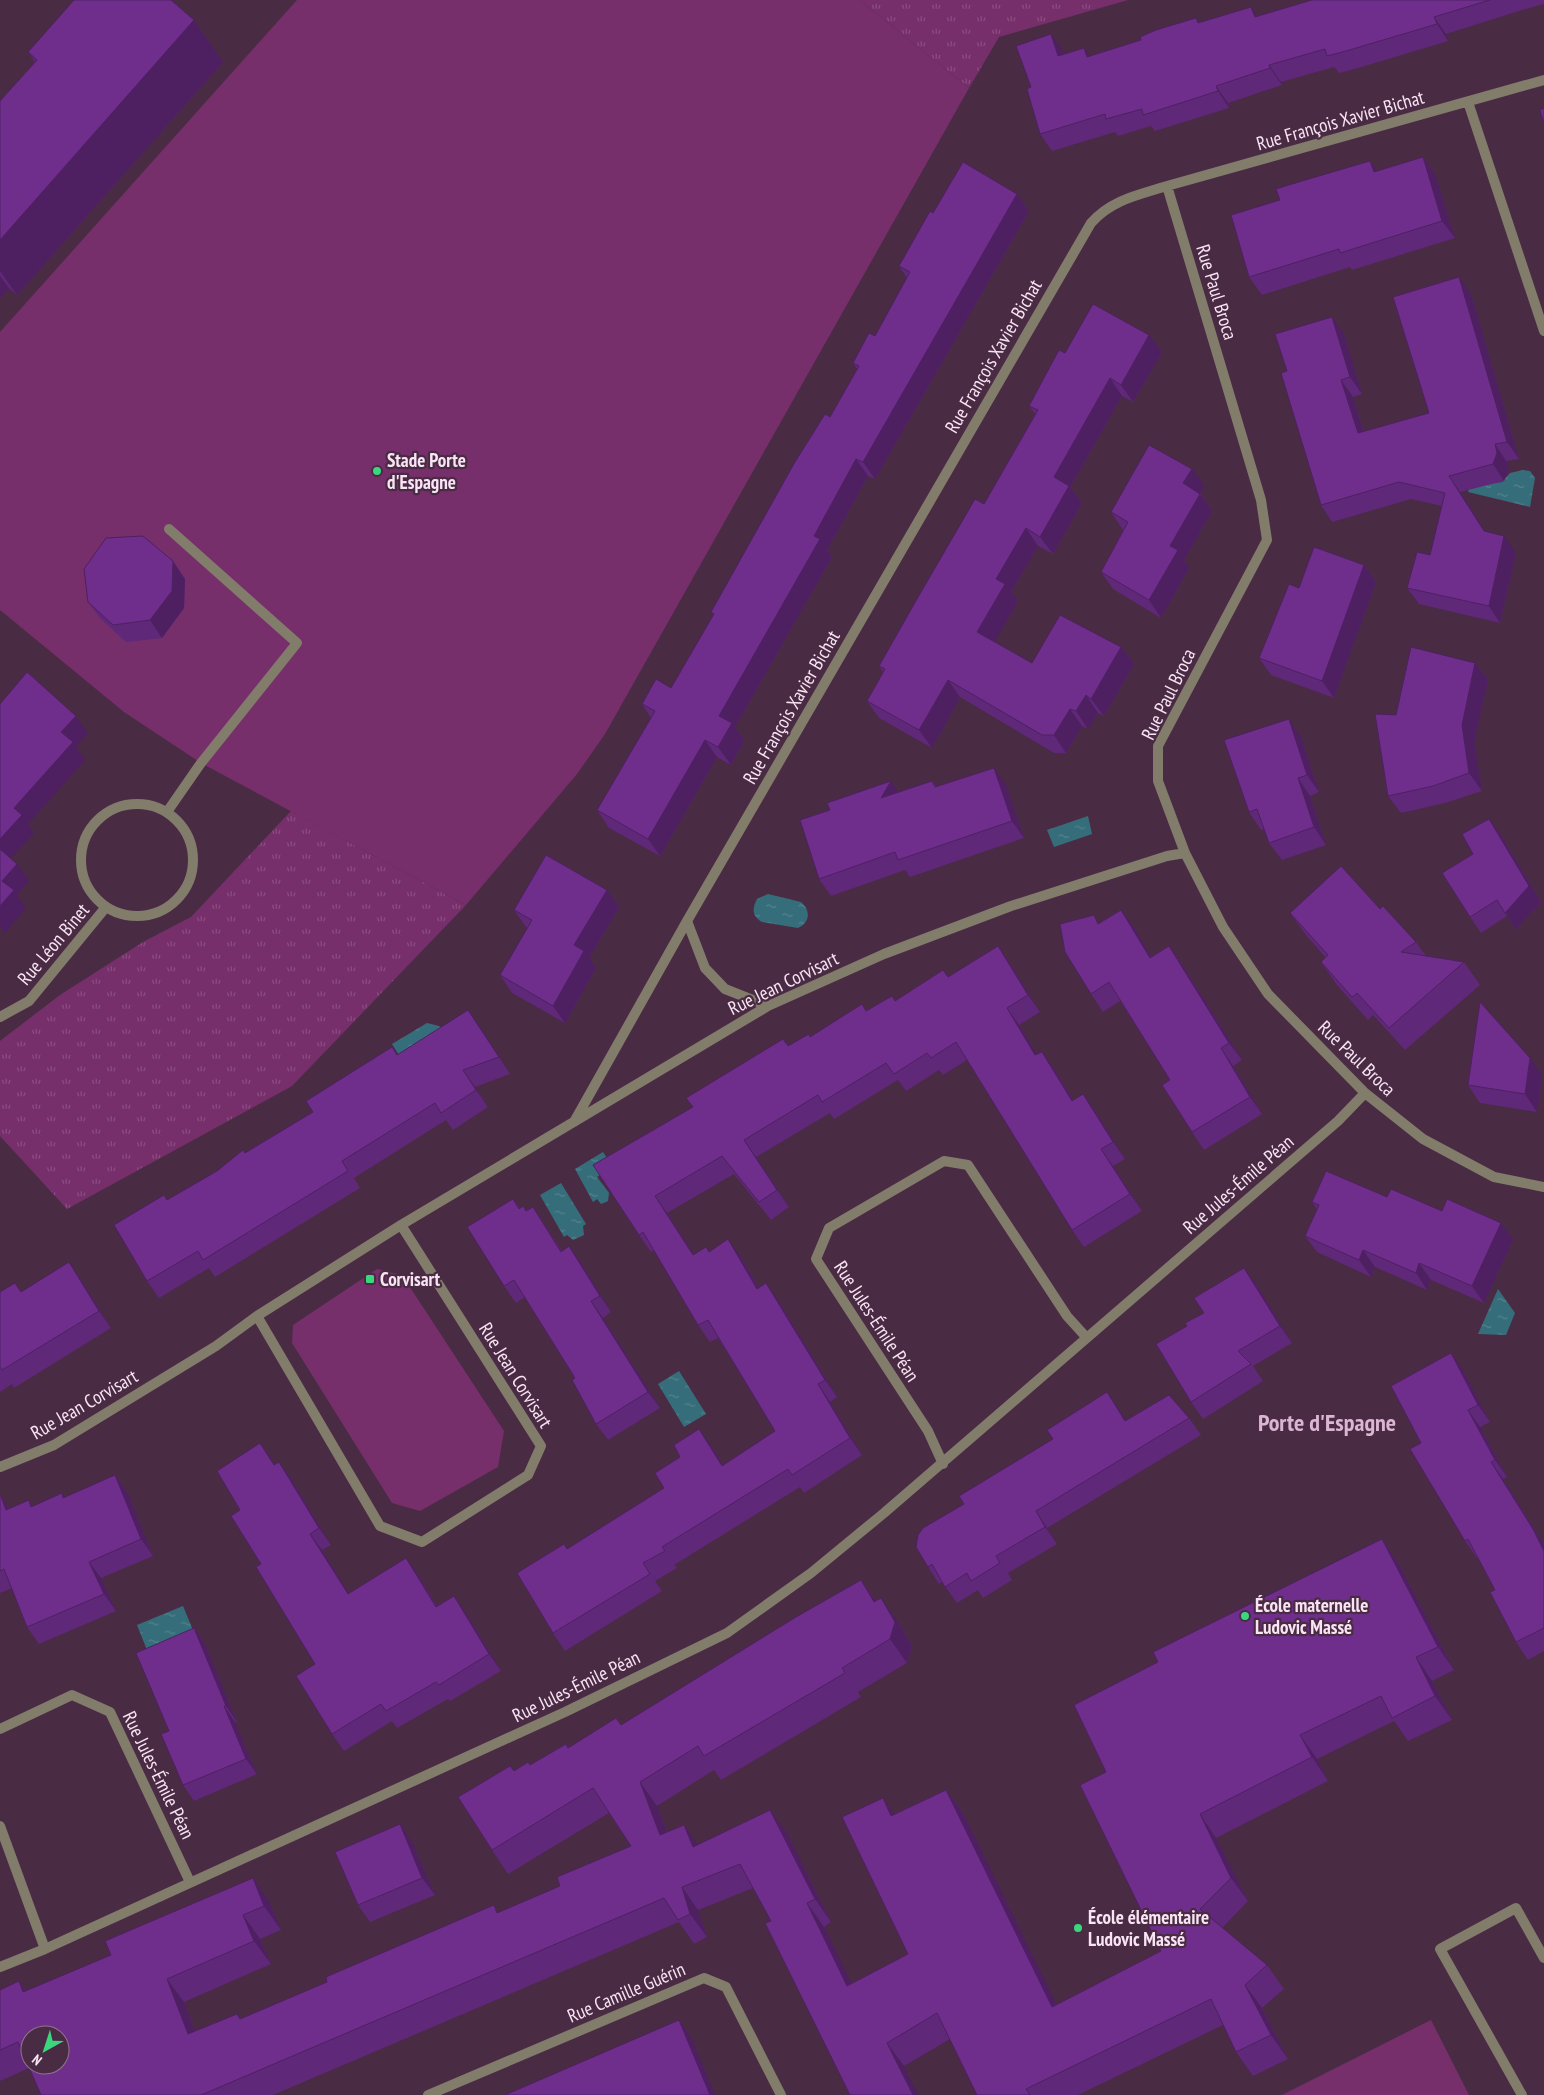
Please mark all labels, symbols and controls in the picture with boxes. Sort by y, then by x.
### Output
street label: Rue François Xavier Bichat [1253,84,1427,155]
street label: Rue Paul Broca [1191,241,1243,343]
street label: Rue François Xavier Bichat [939,274,1047,437]
place label: Stade Porte d'Espagne [387,448,466,494]
marker: Stade Porte d'Espagne [371,465,383,477]
street label: Rue François Xavier Bichat [737,625,845,788]
street label: Rue Paul Broca [1136,645,1200,743]
street label: Rue Léon Binet [12,898,95,990]
street label: Rue Jean Corvisart [724,946,843,1020]
street label: Rue Paul Broca [1313,1015,1401,1101]
street label: Rue Jules-Émile Péan [1178,1129,1298,1239]
street label: Rue Jules-Émile Péan [829,1256,925,1386]
place label: Corvisart [380,1267,441,1291]
marker: Corvisart [364,1273,376,1285]
street label: Rue Jean Corvisart [474,1318,558,1433]
street label: Rue Jean Corvisart [26,1363,142,1444]
district label: Porte d'Espagne [1258,1407,1396,1438]
place label: École maternelle Ludovic Massé [1255,1593,1368,1639]
marker: École maternelle Ludovic Massé [1239,1610,1251,1622]
street label: Rue Jules-Émile Péan [508,1645,644,1727]
street label: Rue Jules-Émile Péan [118,1707,200,1843]
place label: École élémentaire Ludovic Massé [1088,1905,1209,1951]
marker: École élémentaire Ludovic Massé [1072,1922,1084,1934]
street label: Rue Camille Guérin [563,1956,689,2028]
north arrow [20,2025,70,2075]
text: N [28,2051,45,2069]

